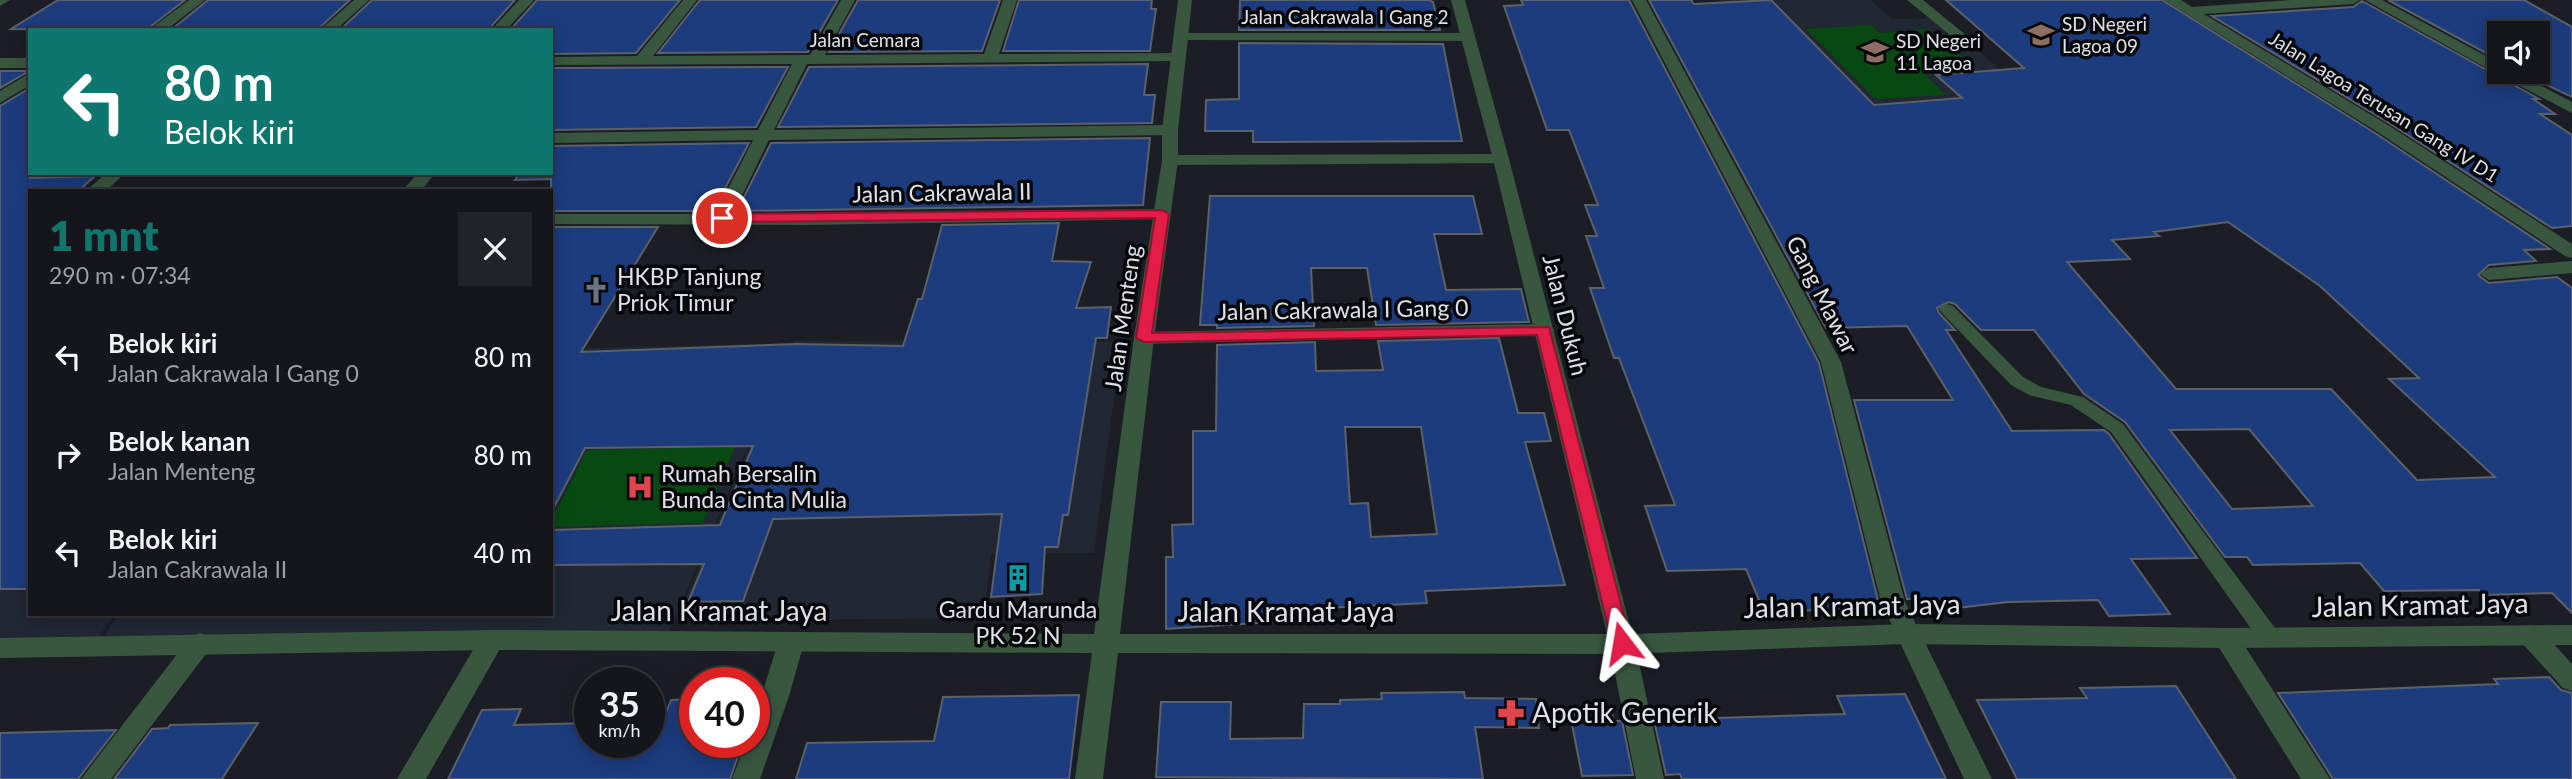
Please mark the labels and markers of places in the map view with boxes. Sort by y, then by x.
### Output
place label: SD Negeri Lagoa 09 [2062,12,2147,57]
school or university icon: SD Negeri Lagoa 09 [2026,20,2056,50]
place label: SD Negeri 11 Lagoa [1896,29,1981,74]
school or university icon: SD Negeri 11 Lagoa [1860,37,1890,67]
pin [692,188,752,248]
place label: HKBP Tanjung Priok Timur [617,262,761,316]
church icon: HKBP Tanjung Priok Timur [581,275,611,305]
place label: Rumah Bersalin Bunda Cinta Mulia [661,459,847,513]
hospital icon: Rumah Bersalin Bunda Cinta Mulia [625,472,655,502]
building icon: Gardu Marunda PK 52 N [1003,563,1033,593]
place label: Gardu Marunda PK 52 N [939,595,1097,649]
place label: Apotik Generik [1532,695,1718,729]
pharmacy icon: Apotik Generik [1496,698,1526,728]

